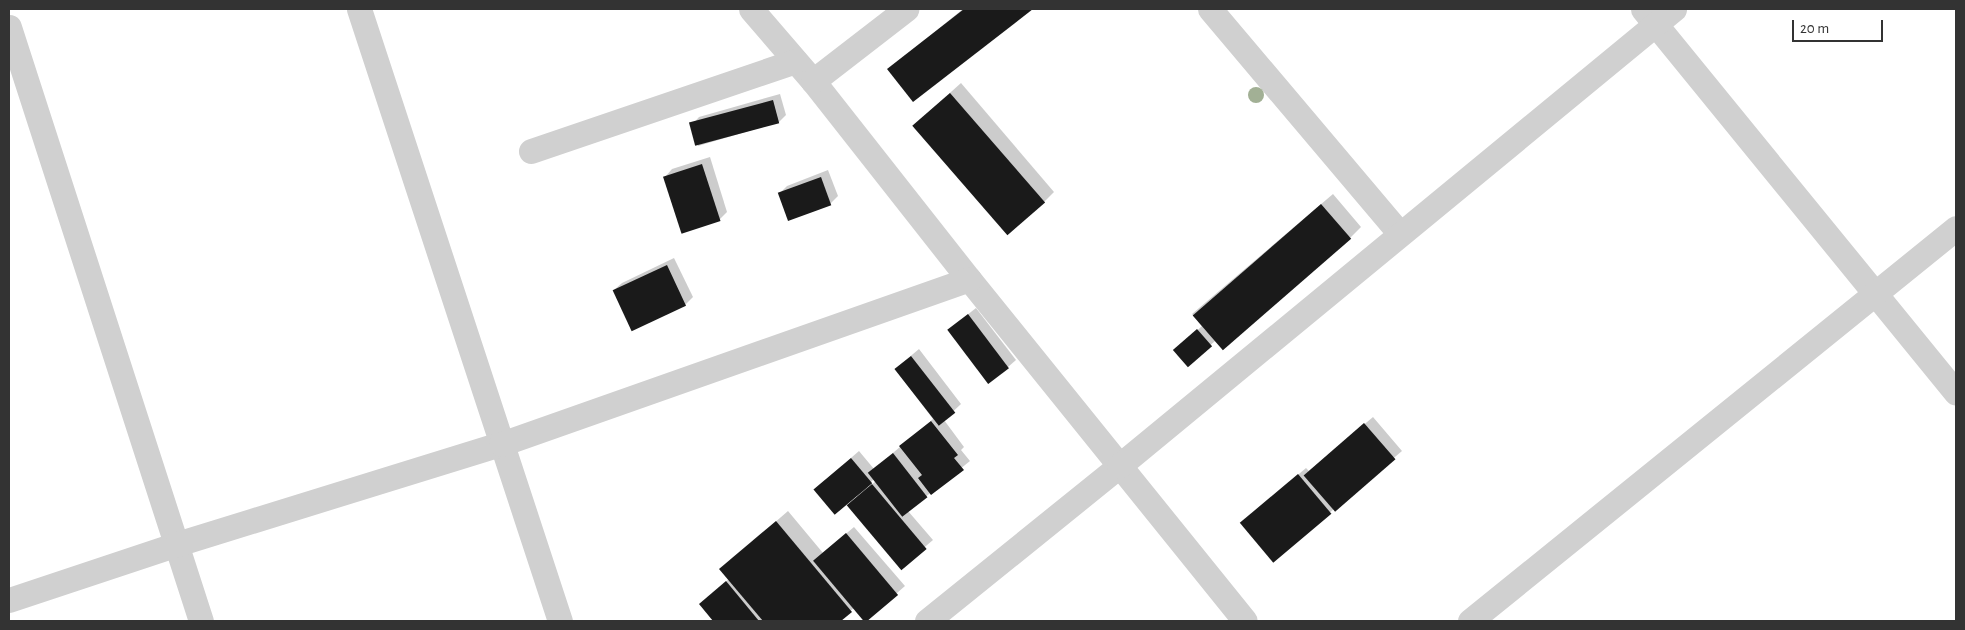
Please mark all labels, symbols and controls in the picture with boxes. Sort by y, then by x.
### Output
scale bar [1795,10,1886,42]
text: 20 m [1800,21,1829,36]

